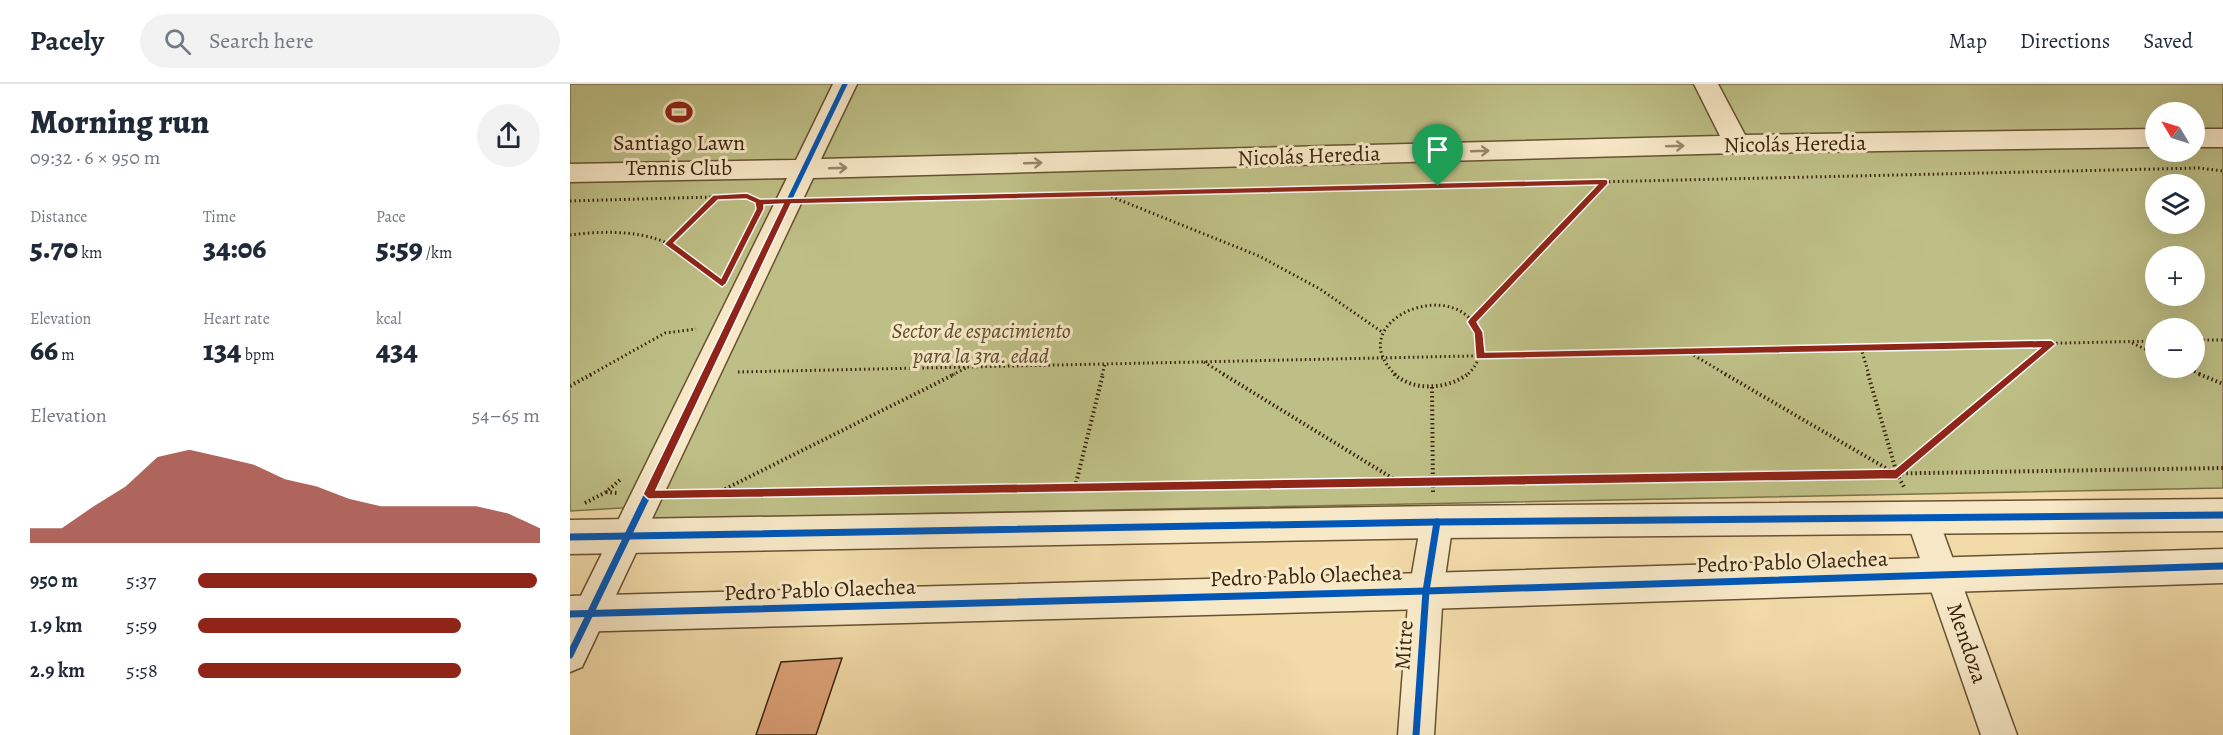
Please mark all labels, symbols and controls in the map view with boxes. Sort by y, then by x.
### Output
search box [140,14,560,68]
text: Pacely [30,22,104,60]
icon: search [161,25,194,58]
text: Search here [209,26,314,56]
text: Map [1949,27,1987,55]
text: Directions [2020,27,2110,55]
text: Saved [2143,27,2193,55]
sports icon: Santiago Lawn Tennis Club [664,97,694,127]
text: Morning run [30,99,209,144]
north arrow [2145,102,2205,162]
map controls [2145,102,2205,378]
button: share [477,104,540,167]
pin [1412,124,1463,186]
place label: Santiago Lawn Tennis Club [613,128,745,183]
street label: Nicolás Heredia [1723,128,1867,160]
icon: arrive [1421,133,1454,166]
street label: Nicolás Heredia [1237,138,1382,173]
one-way arrow [1665,140,1685,152]
text: 09:32 · 6 × 950 m [30,144,160,171]
one-way arrow [1470,145,1490,157]
one-way arrow [1023,157,1043,169]
one-way arrow [828,162,848,174]
button: layers [2145,174,2205,234]
text: Distance [30,206,87,228]
text: Time [203,206,236,228]
text: Pace [376,206,406,228]
text: 5.70 [30,228,78,268]
text: 34:06 [203,228,266,268]
text: 5:59 [376,228,423,268]
text: km [78,242,102,264]
text: /km [423,242,452,264]
button: + [2145,246,2205,306]
text: Elevation [30,308,91,330]
text: Heart rate [203,308,270,330]
text: kcal [376,308,402,330]
park label: Sector de espacimiento para la 3ra. edad [891,316,1071,371]
button: − [2145,318,2205,378]
text: 66 [30,330,58,370]
text: 134 [203,330,242,370]
text: 434 [376,330,418,370]
text: m [58,344,75,366]
text: bpm [242,344,275,366]
text: Elevation [30,402,107,429]
text: 54–65 m [472,402,540,429]
street label: Pedro Pablo Olaechea [1696,544,1889,580]
street label: Pedro Pablo Olaechea [1210,558,1403,594]
text: 950 m [30,567,78,594]
text: 5:37 [126,567,156,594]
street label: Pedro Pablo Olaechea [724,572,917,608]
street label: Mendoza [1939,599,1995,688]
text: 1.9 km [30,612,83,639]
text: 5:59 [126,612,157,639]
street label: Mitre [1387,619,1421,671]
text: 2.9 km [30,657,85,684]
text: 5:58 [126,657,158,684]

